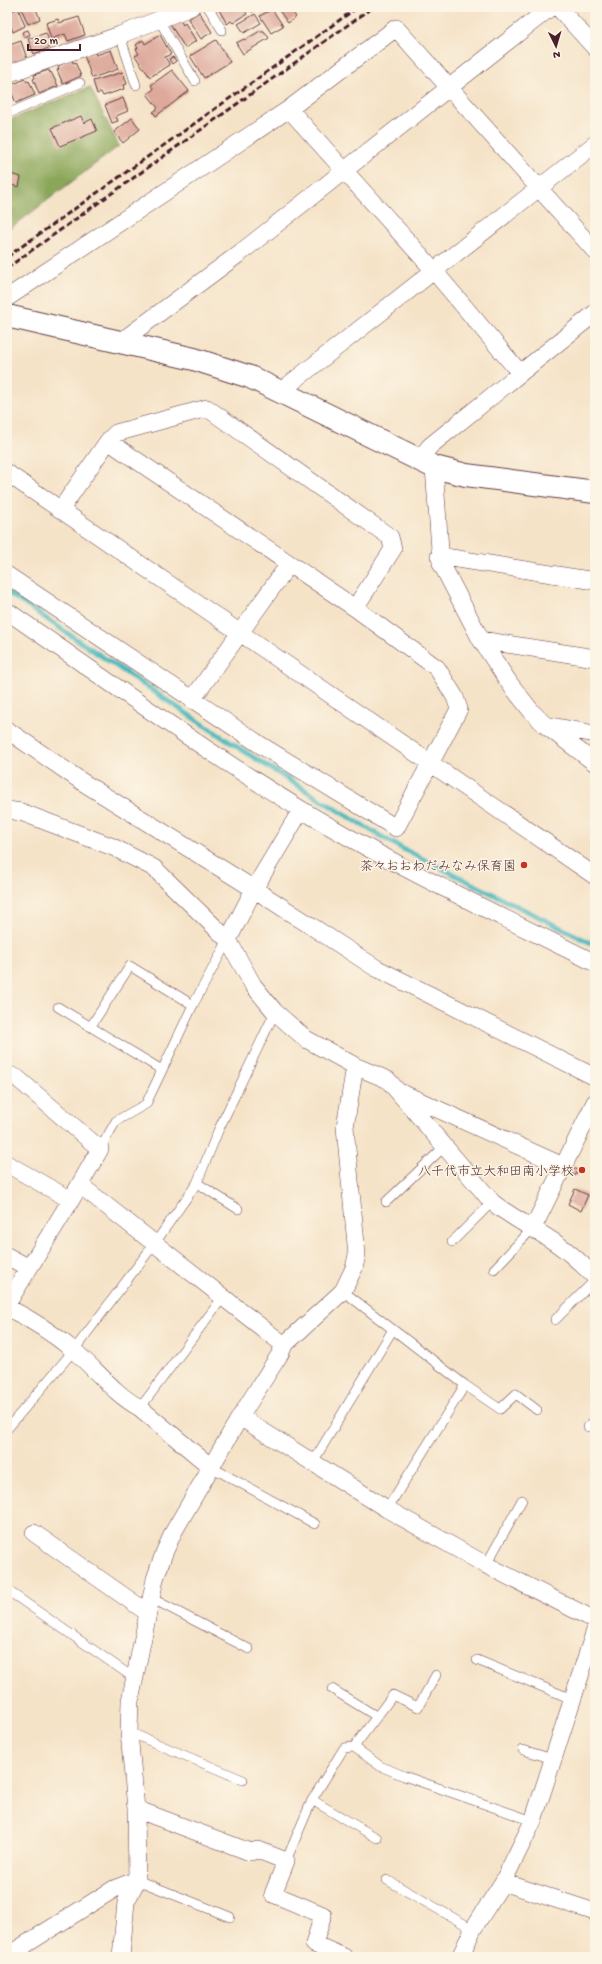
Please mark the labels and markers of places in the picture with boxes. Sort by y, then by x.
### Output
place label: 茶々おおわだみなみ保育園 [360,859,516,875]
marker: 茶々おおわだみなみ保育園 [519,860,529,870]
place label: 八千代市立大和田南小学校 [418,1164,574,1180]
marker: 八千代市立大和田南小学校 [577,1165,587,1175]

